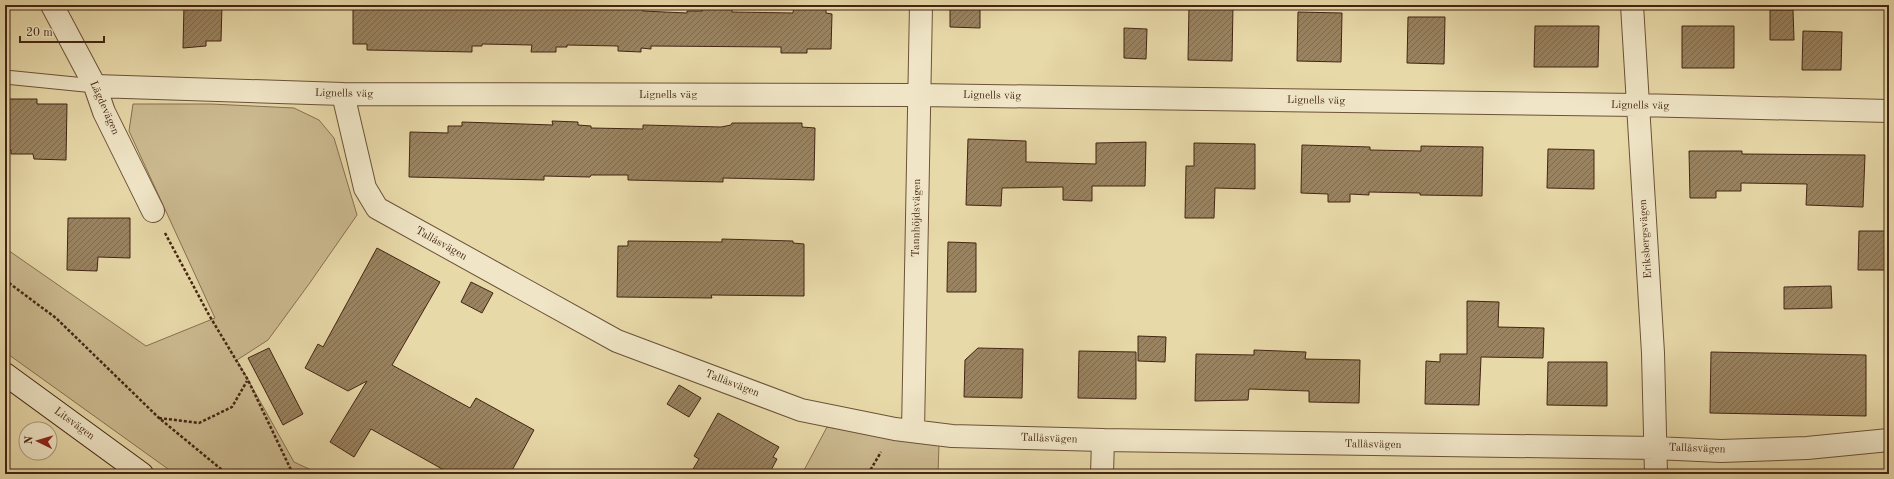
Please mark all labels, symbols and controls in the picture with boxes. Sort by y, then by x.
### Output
scale bar [20,18,104,44]
text: 20 m [26,27,53,39]
street label: Lägdevägen [87,79,121,137]
street label: Lignells väg [315,88,373,100]
street label: Lignells väg [639,90,697,101]
street label: Lignells väg [963,90,1021,102]
street label: Lignells väg [1287,95,1345,107]
street label: Lignells väg [1611,100,1669,112]
street label: Tannhöjdsvägen [911,179,923,257]
street label: Eriksbergsvägen [1638,199,1654,279]
street label: Tallåsvägen [413,225,469,263]
street label: Tallåsvägen [703,369,761,399]
street label: Litsvägen [52,406,96,442]
north arrow [18,421,58,461]
street label: Tallåsvägen [1020,433,1078,445]
text: N [24,435,35,445]
street label: Tallåsvägen [1344,439,1402,451]
street label: Tallåsvägen [1668,443,1726,455]

